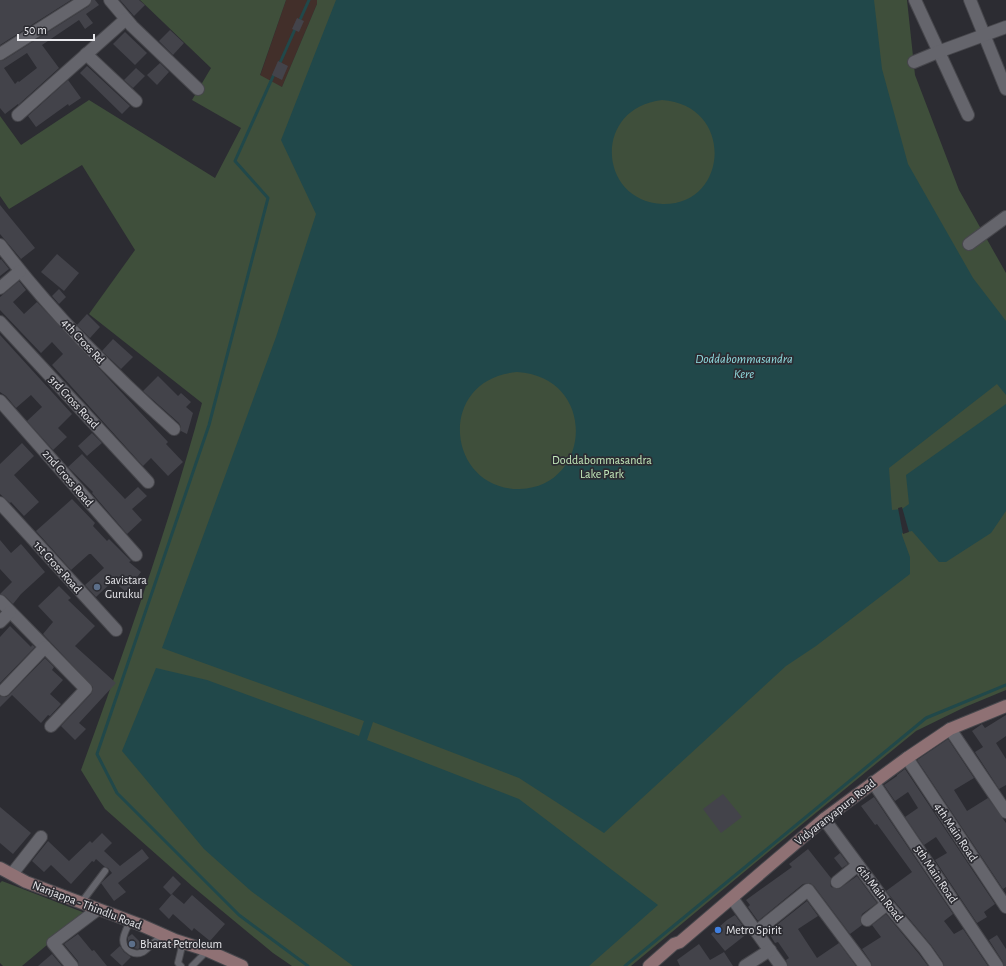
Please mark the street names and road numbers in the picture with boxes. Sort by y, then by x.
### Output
street label: 4th Cross Rd [59,316,107,366]
street label: 3rd Cross Road [47,373,101,431]
street label: 2nd Cross Road [40,448,96,508]
street label: 1st Cross Road [32,539,84,595]
street label: Vidyaranyapura Road [792,777,878,848]
street label: 4th Main Road [932,801,980,863]
street label: 5th Main Road [912,843,960,905]
street label: 6th Main Road [854,863,906,923]
street label: Nanjappa - Thindlu Road [30,879,143,932]

